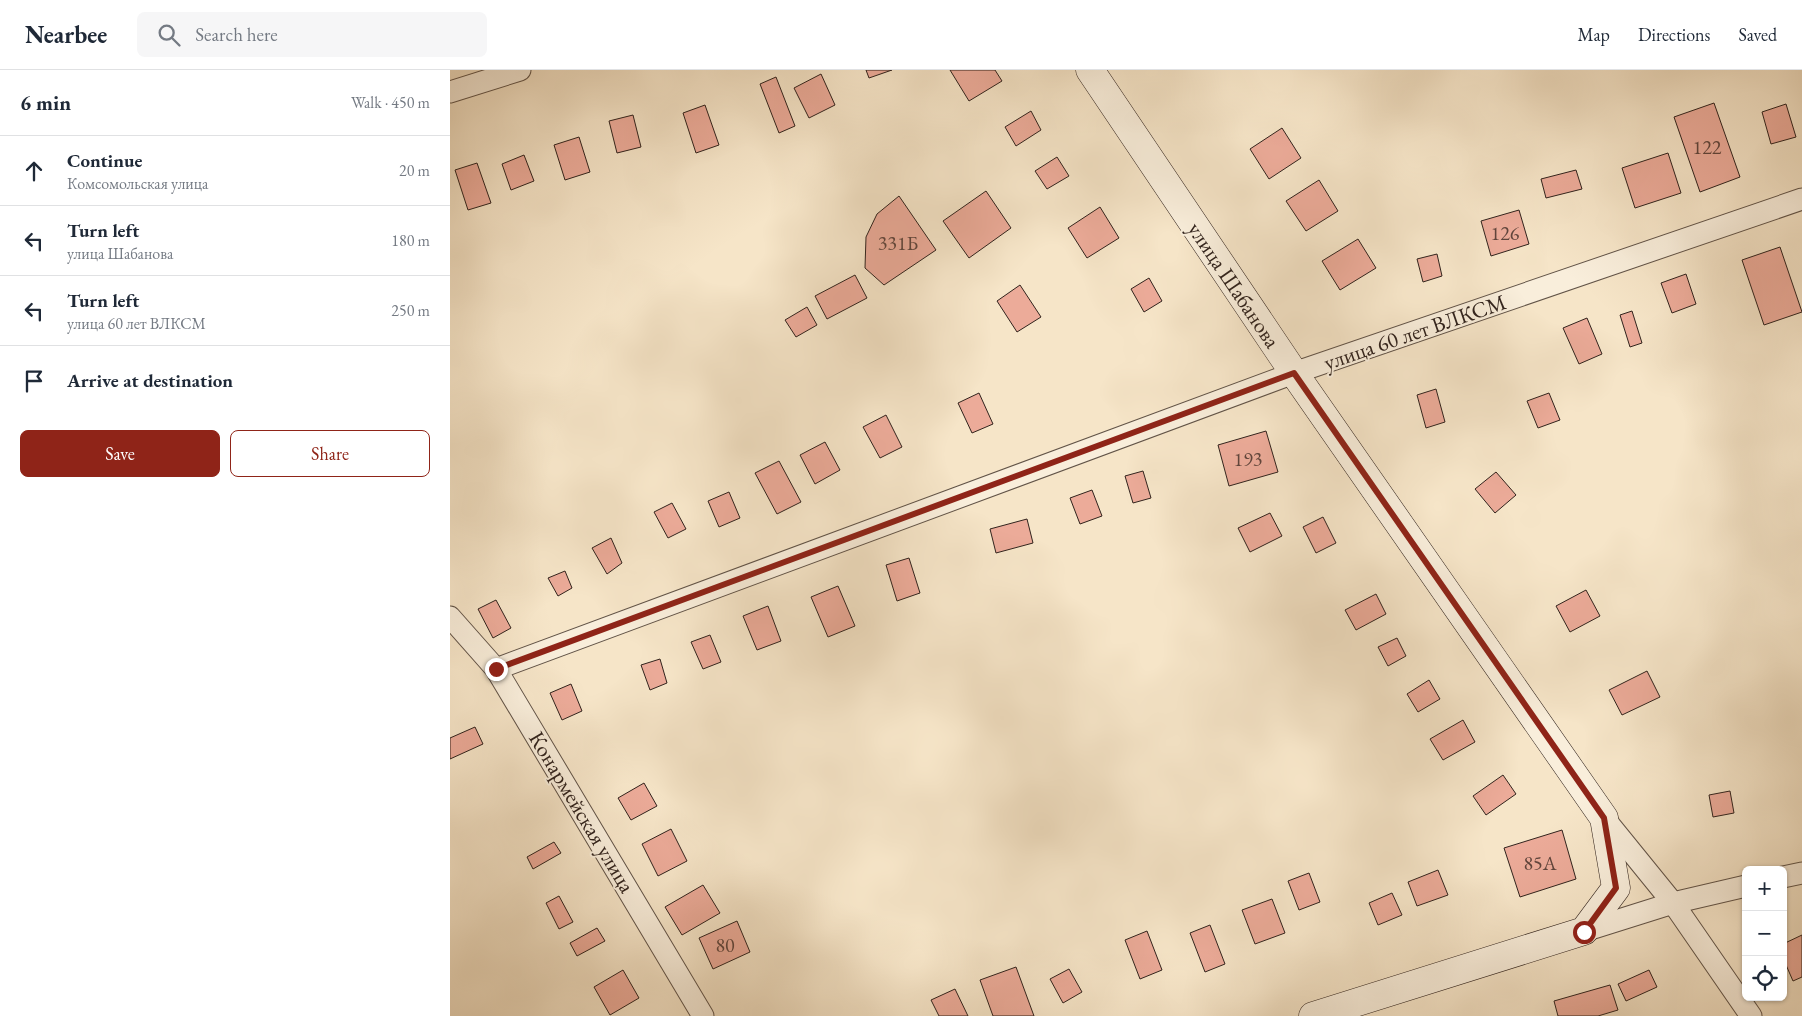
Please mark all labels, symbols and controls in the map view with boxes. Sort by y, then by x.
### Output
search box [137,12,487,57]
text: Nearbee [25,19,107,50]
icon: search [155,21,183,49]
text: Search here [195,22,278,47]
text: Map [1578,23,1610,46]
text: Directions [1638,23,1710,46]
text: Saved [1738,23,1777,46]
text: 6 min [20,89,71,116]
text: Walk · 450 m [351,92,430,113]
house number: 122 [1693,134,1722,160]
text: Continue [67,148,142,173]
icon: ahead [20,157,48,185]
text: 20 m [399,160,430,181]
text: Комсомольская улица [67,173,208,194]
street label: улица Шабанова [1181,216,1287,354]
text: Turn left [67,218,139,243]
house number: 126 [1491,220,1520,246]
icon: left [20,227,48,255]
text: 180 m [391,230,430,251]
house number: 331Б [878,230,919,256]
text: улица Шабанова [67,243,173,264]
street label: улица 60 лет ВЛКСМ [1320,287,1510,377]
text: Turn left [67,288,139,313]
icon: left [20,297,48,325]
text: 250 m [391,300,430,321]
text: улица 60 лет ВЛКСМ [67,313,206,334]
icon: arrive [20,367,48,395]
text: Arrive at destination [67,368,233,393]
button: Save [20,430,220,477]
button: Share [230,430,430,477]
house number: 193 [1234,446,1262,472]
route end [485,658,508,681]
street label: Конармейская улица [522,726,642,898]
house number: 85А [1523,850,1557,876]
map controls [1742,866,1787,1001]
button: + [1742,866,1787,911]
button: − [1742,911,1787,956]
route start [1573,921,1596,944]
house number: 80 [715,932,735,958]
button: locate [1742,956,1787,1001]

